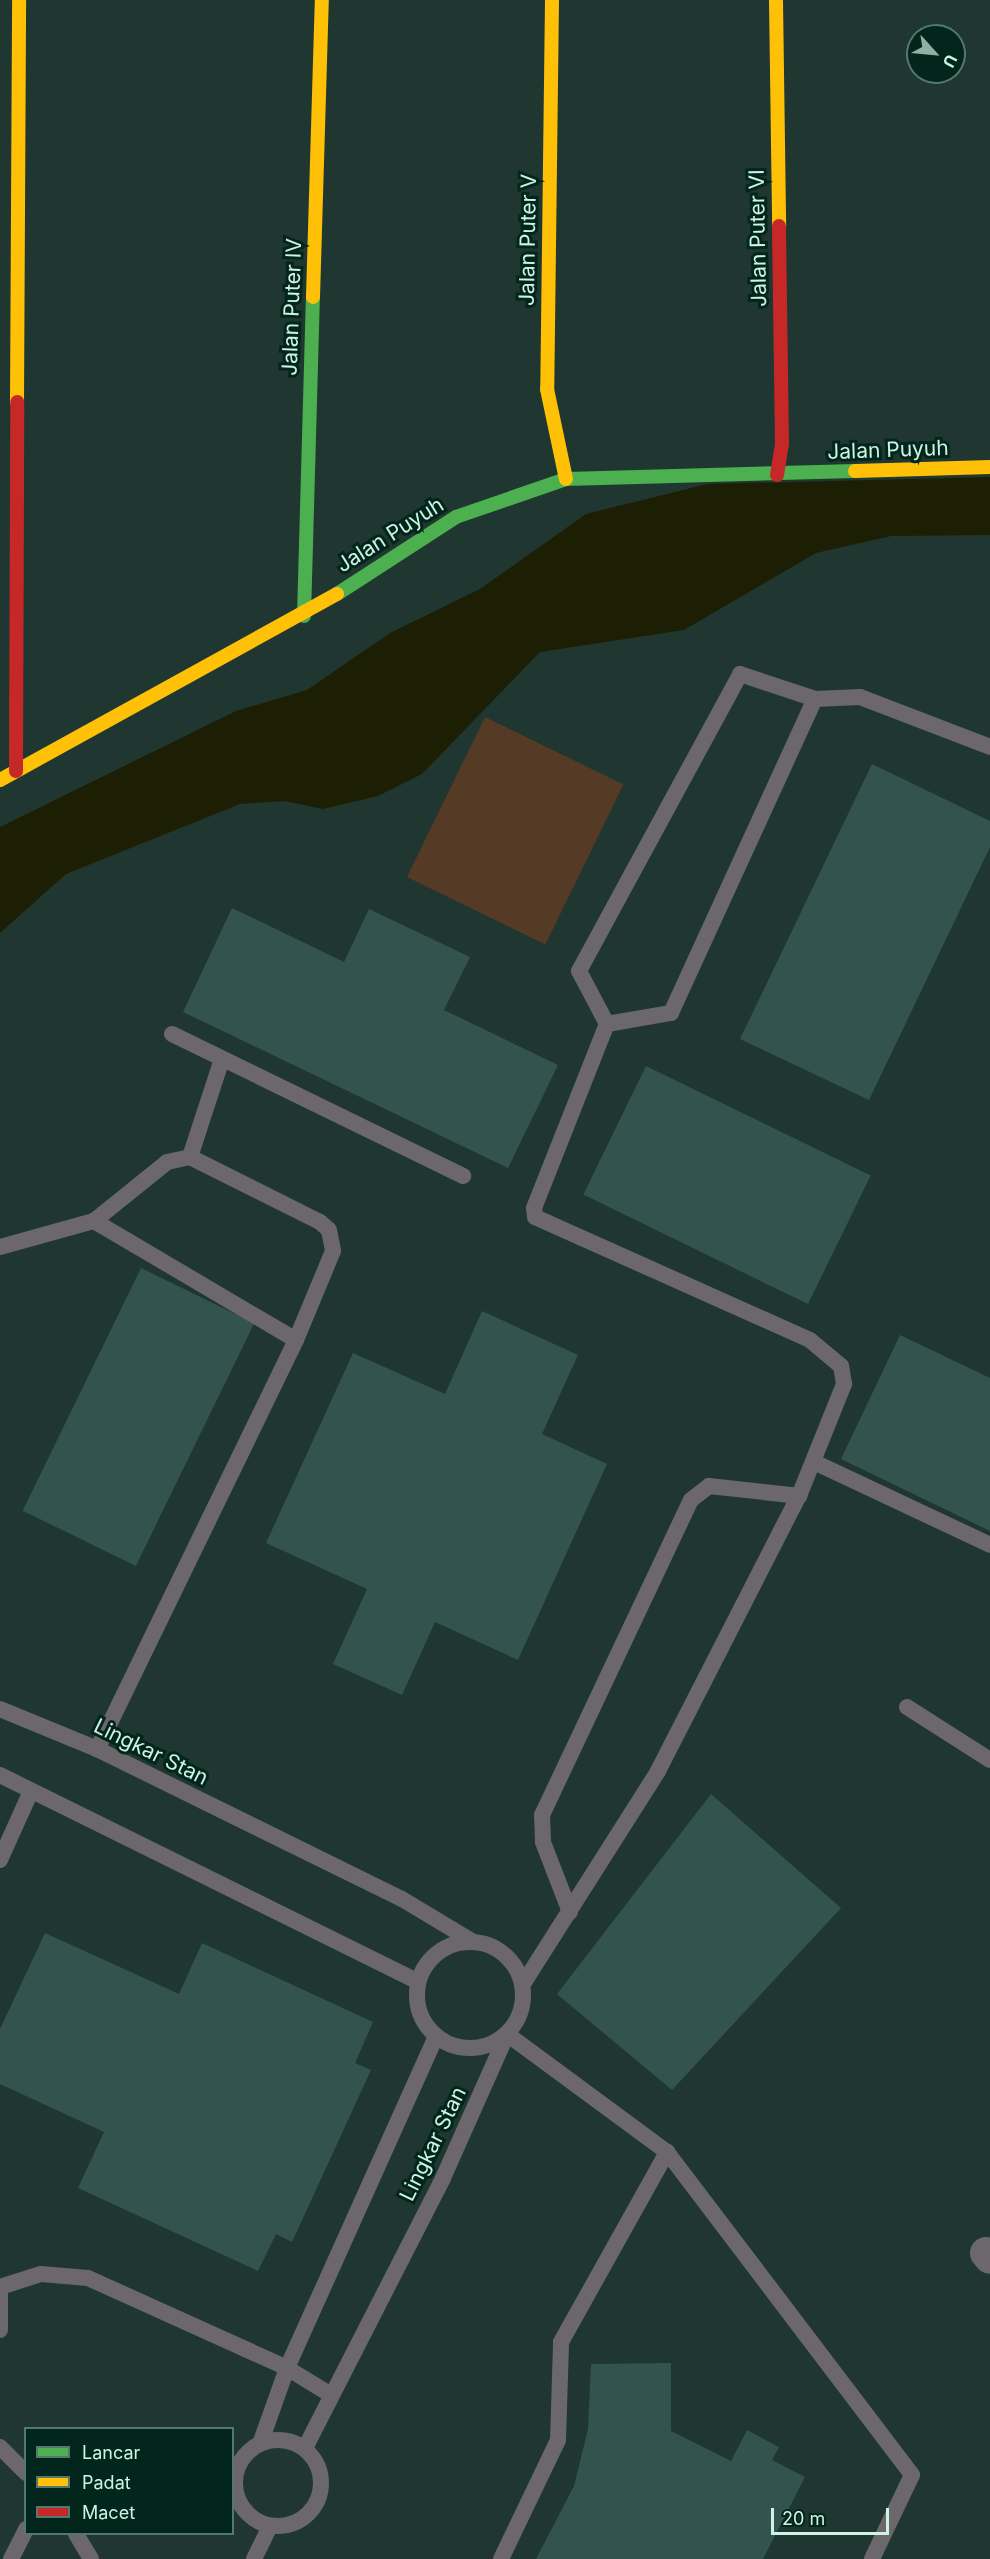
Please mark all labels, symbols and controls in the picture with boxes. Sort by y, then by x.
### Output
north arrow [906,24,966,84]
text: U [939,52,962,71]
street label: Jalan Puter VI [744,169,772,307]
street label: Jalan Puter V [514,174,542,306]
street label: Jalan Puter IV [277,238,307,376]
street label: Jalan Puyuh [827,435,949,465]
street label: Jalan Puyuh [332,492,448,578]
street label: Lingkar Stan [90,1713,212,1791]
street label: Lingkar Stan [394,2083,472,2205]
legend [24,2427,234,2535]
text: Lancar [82,2442,140,2463]
text: Padat [82,2472,131,2493]
scale bar [774,2496,892,2534]
text: Macet [82,2502,135,2523]
text: 20 m [782,2508,825,2529]

